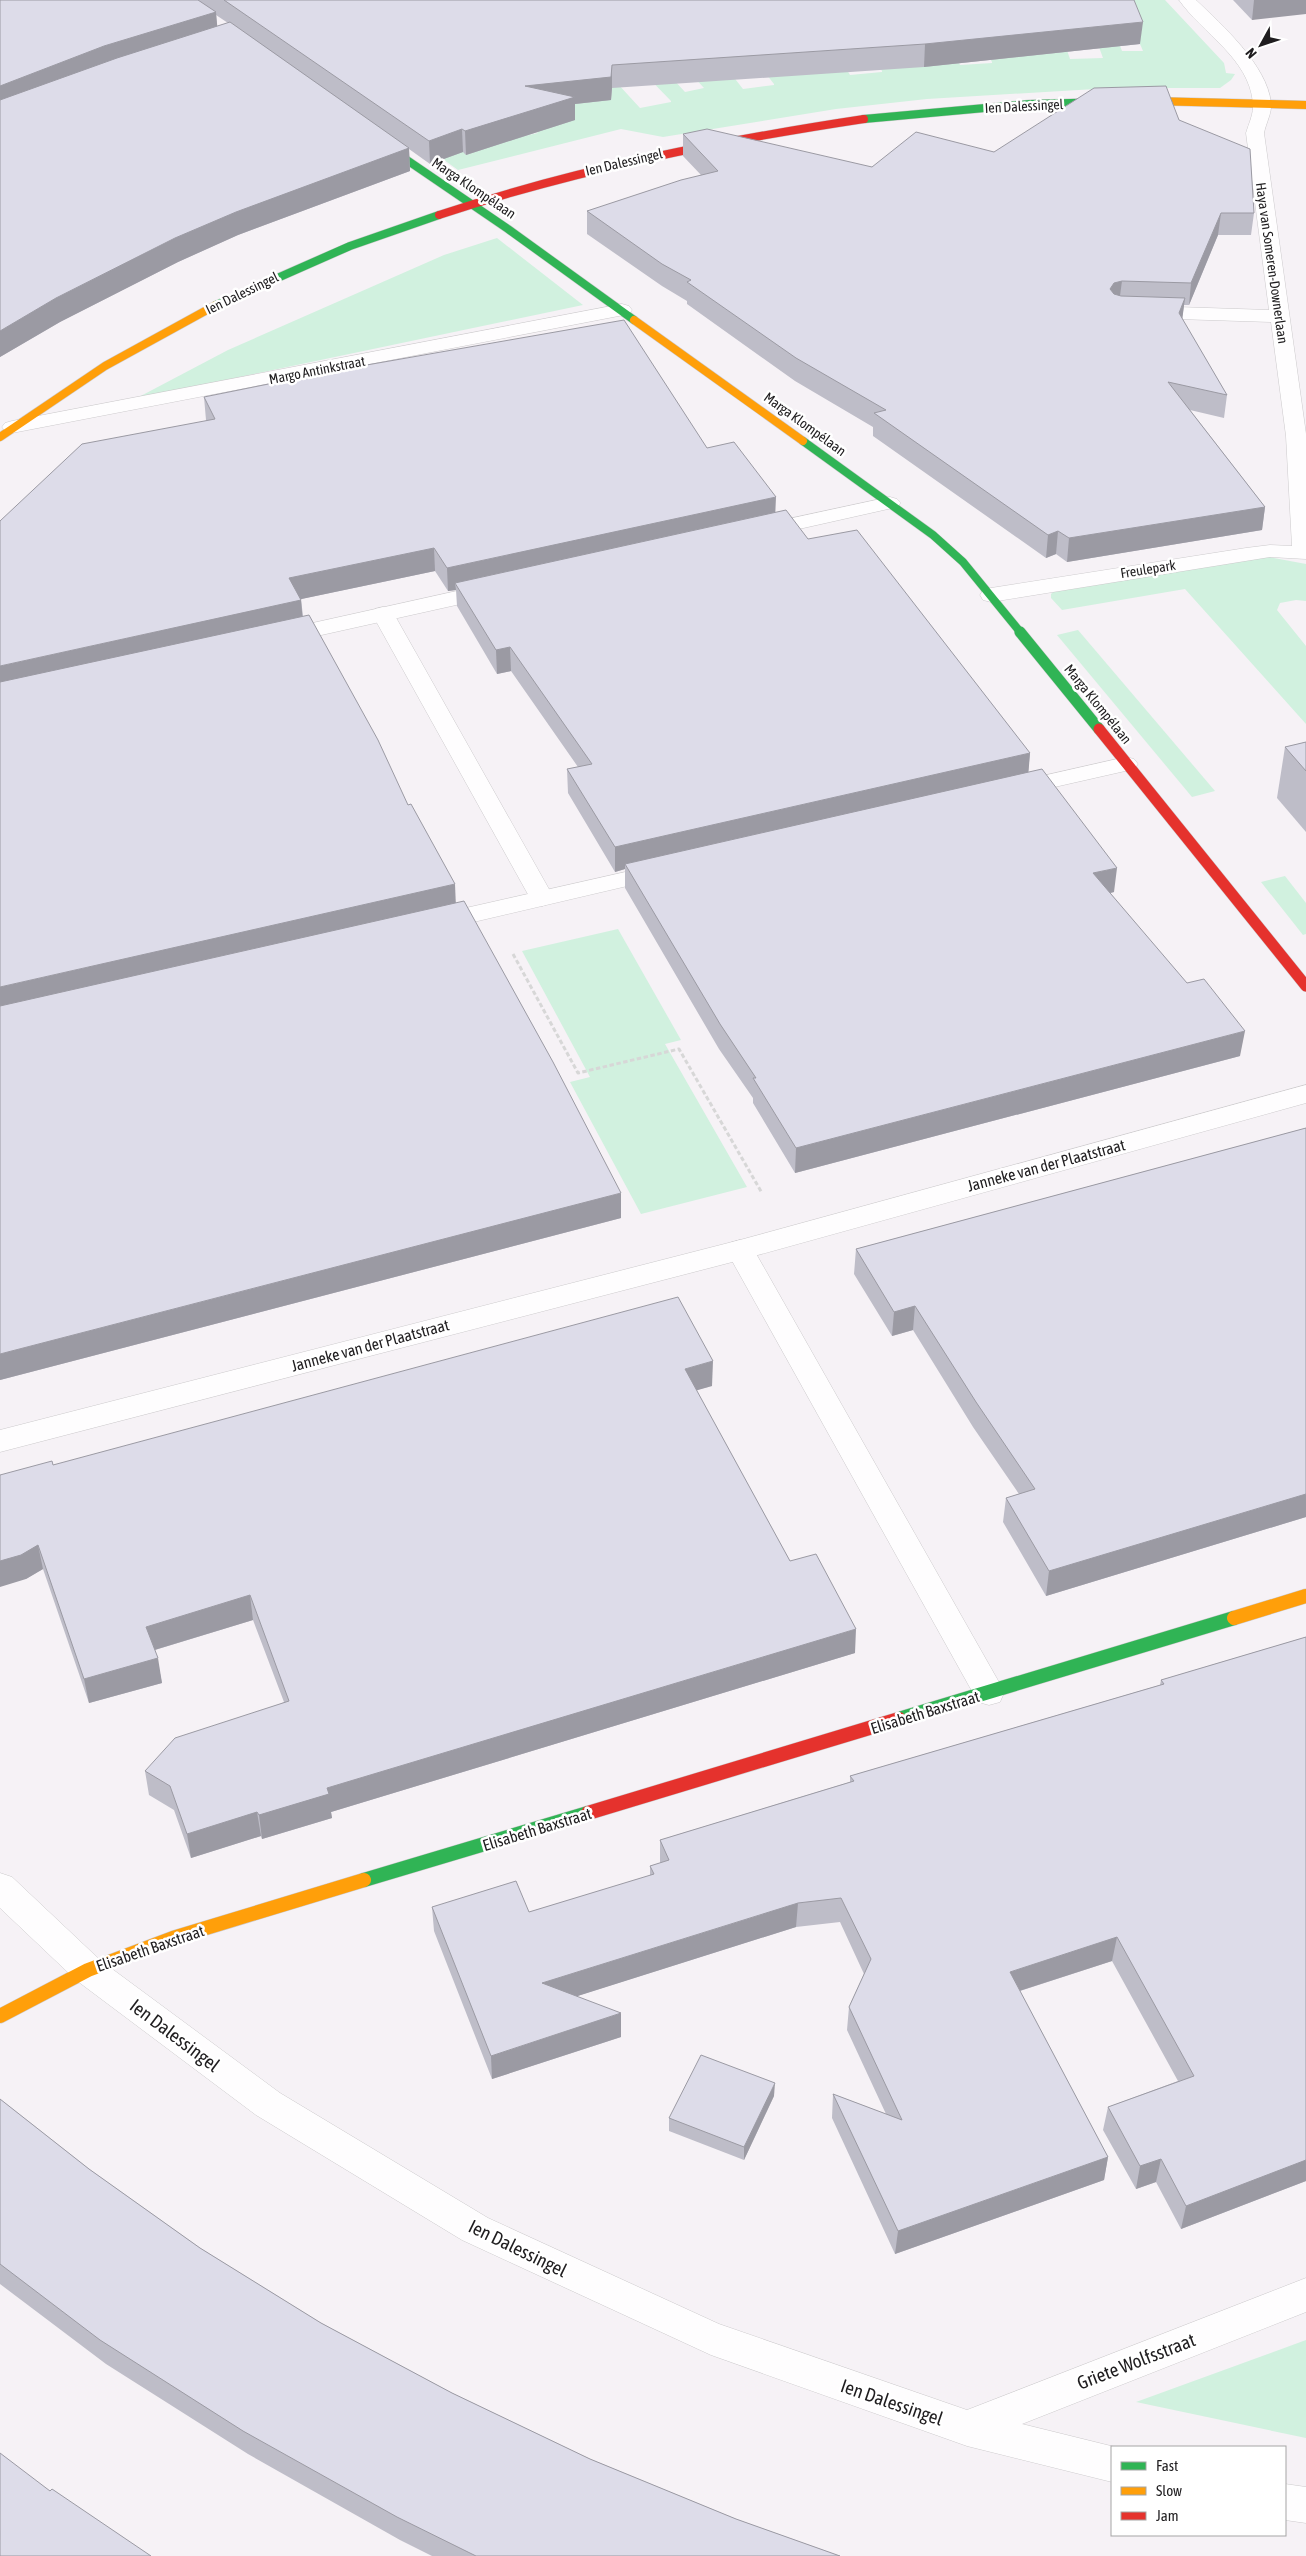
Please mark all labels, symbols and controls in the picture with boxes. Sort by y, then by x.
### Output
north arrow [1236,20,1286,70]
text: N [1242,45,1260,62]
street label: Ien Dalessingel [984,96,1064,116]
street label: Ien Dalessingel [584,145,664,179]
street label: Marga Klompélaan [429,154,519,222]
street label: Haya van Someren-Downerlaan [1253,181,1291,345]
street label: Ien Dalessingel [203,268,281,317]
street label: Margo Antinkstraat [268,353,366,387]
street label: Marga Klompélaan [761,389,849,459]
street label: Freulepark [1119,557,1177,581]
street label: Marga Klompélaan [1061,661,1135,747]
street label: Janneke van der Plaatstraat [965,1135,1127,1195]
street label: Janneke van der Plaatstraat [289,1315,451,1375]
street label: Elisabeth Baxstraat [868,1687,982,1737]
street label: Elisabeth Baxstraat [480,1804,594,1854]
street label: Elisabeth Baxstraat [94,1921,207,1975]
street label: Ien Dalessingel [126,1994,224,2076]
street label: Ien Dalessingel [465,2215,571,2281]
street label: Griete Wolfsstraat [1074,2328,1198,2394]
street label: Ien Dalessingel [838,2374,946,2430]
legend [1111,2446,1286,2536]
text: Fast [1156,2457,1178,2474]
text: Slow [1156,2482,1182,2499]
text: Jam [1156,2507,1179,2524]

